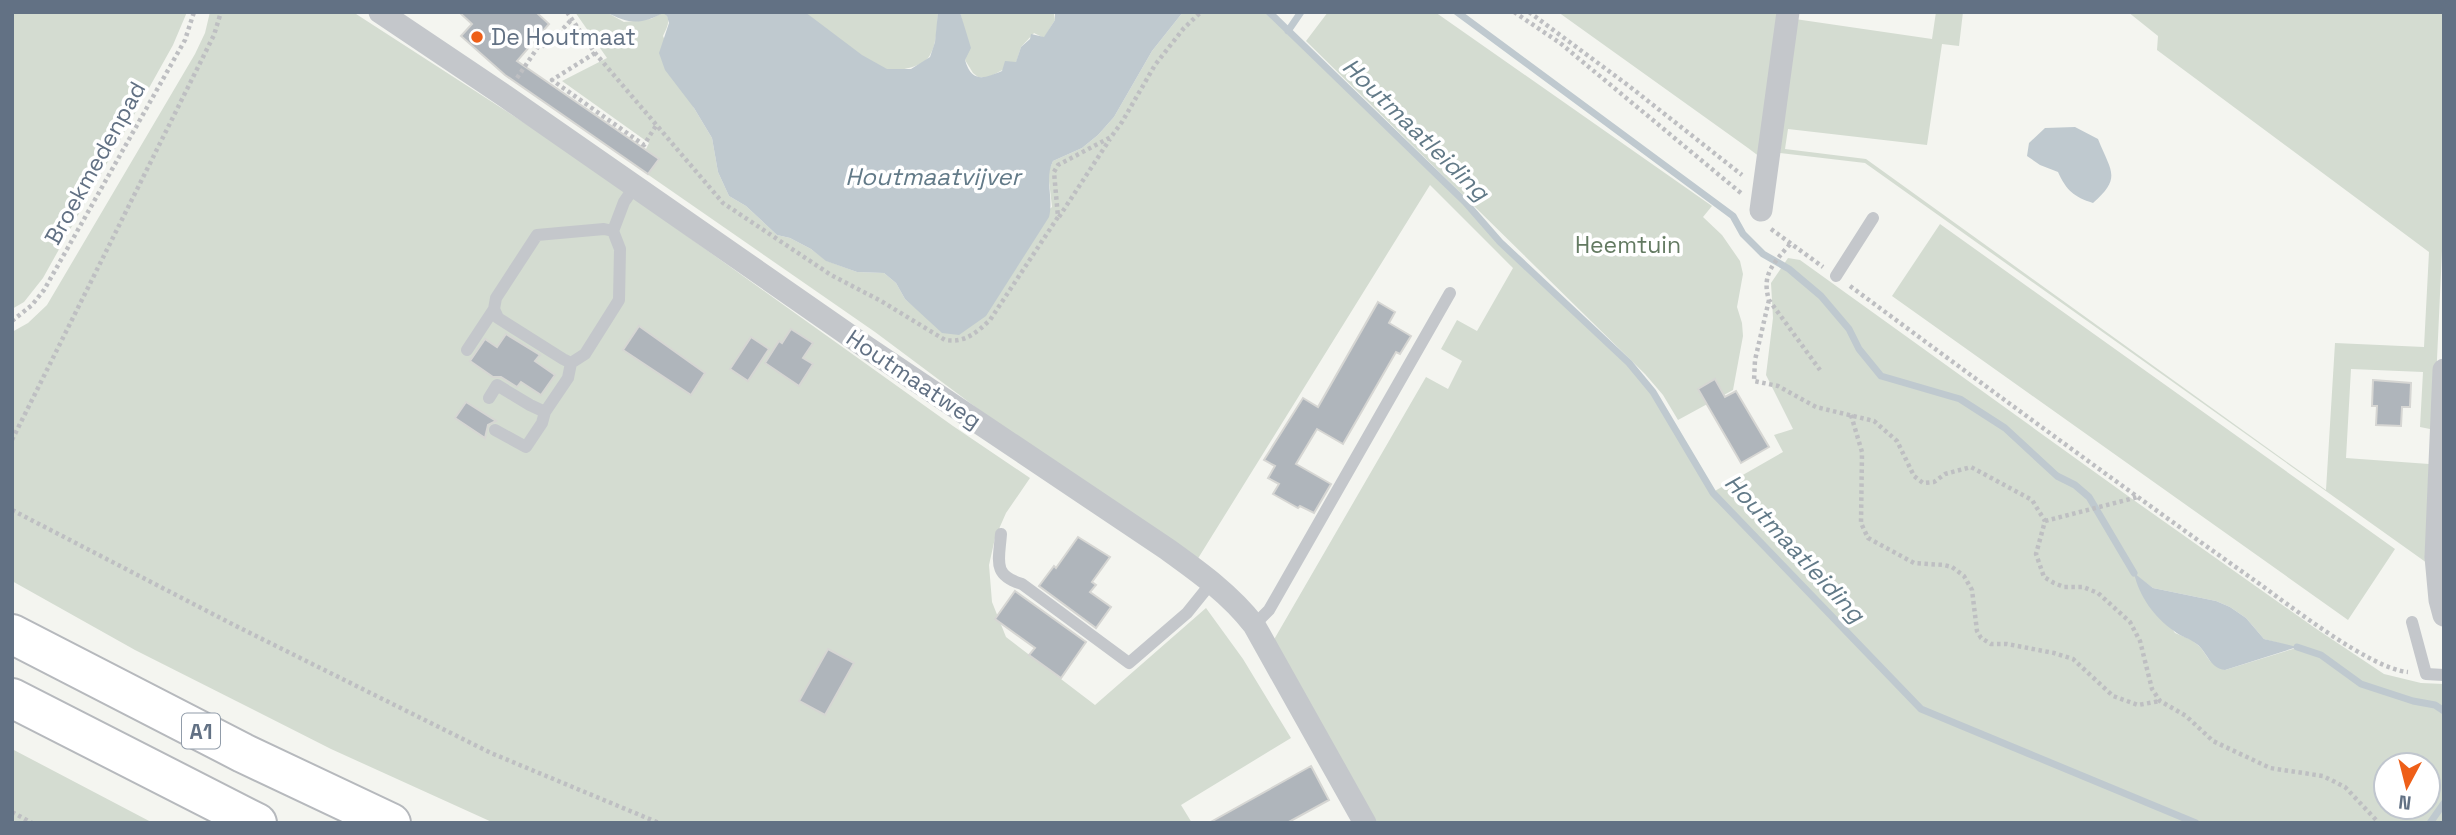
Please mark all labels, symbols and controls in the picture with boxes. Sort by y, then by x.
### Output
place label: De Houtmaat [491,22,636,52]
marker: De Houtmaat [469,29,485,45]
water label: Houtmaatleiding [1336,51,1497,208]
street label: Broekmedenpad [38,76,152,250]
water label: Houtmaatvijver [845,161,1024,192]
park label: Heemtuin [1575,230,1681,260]
street label: Houtmaatweg [841,323,987,435]
water label: Houtmaatleiding [1718,467,1873,630]
road number: A1 [182,714,220,748]
north arrow [2372,751,2442,821]
text: N [2397,789,2413,816]

